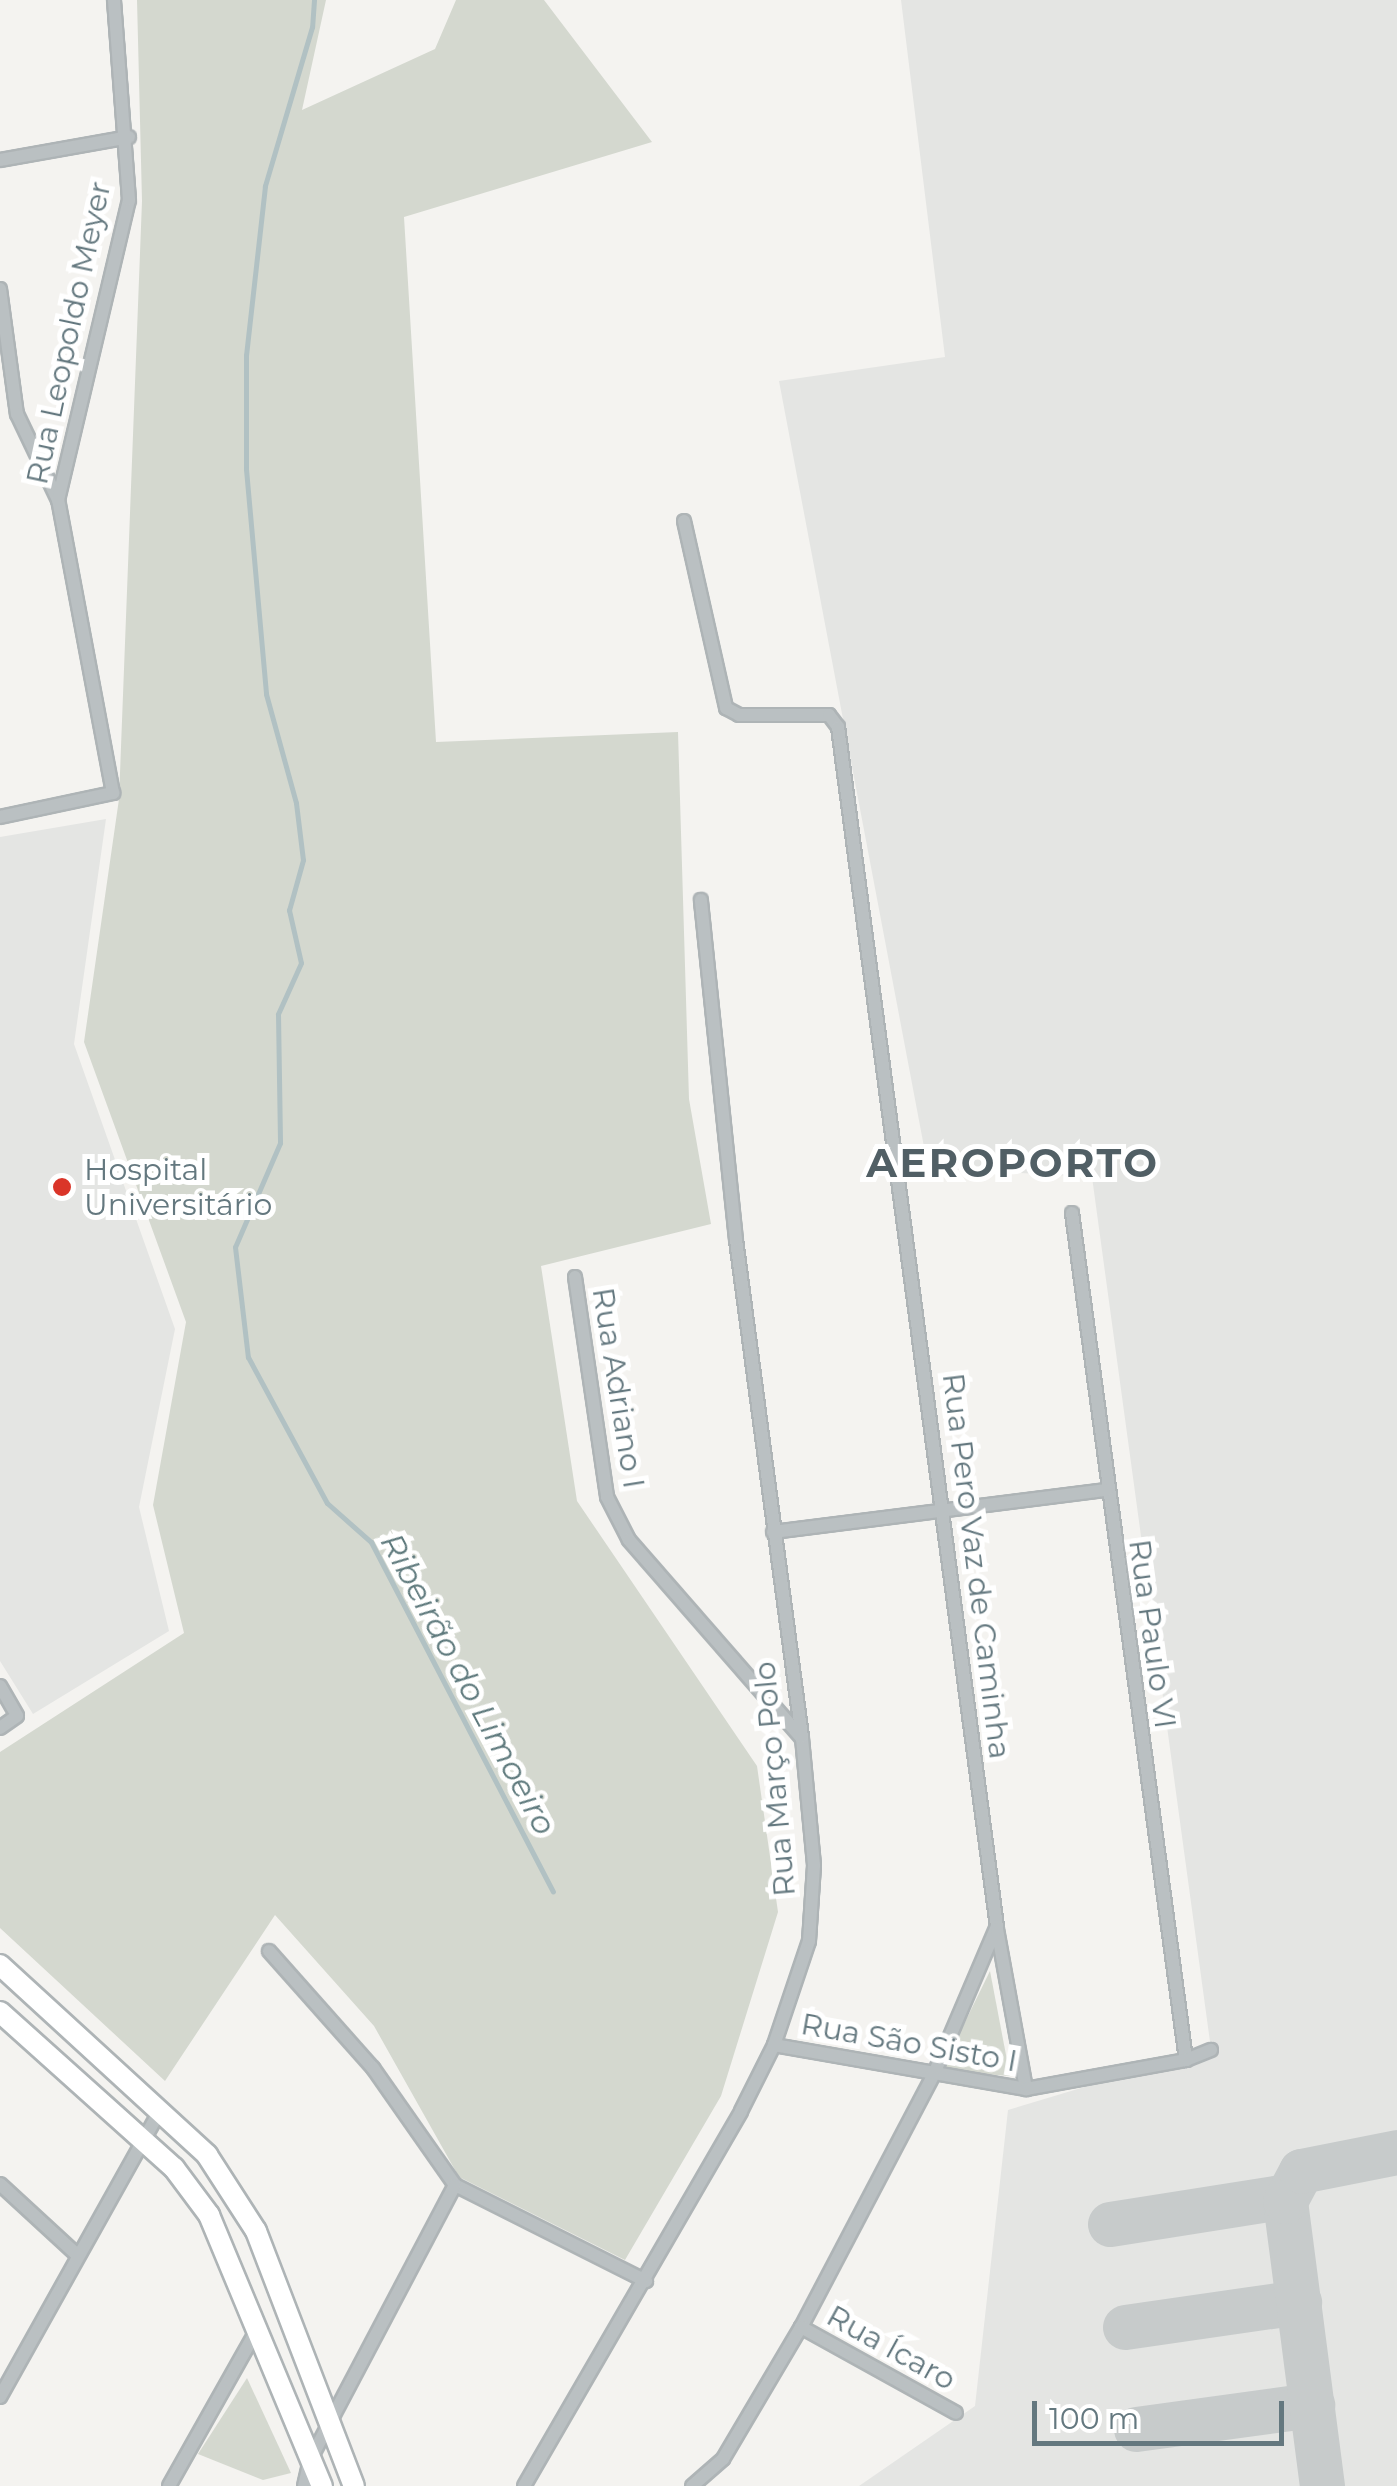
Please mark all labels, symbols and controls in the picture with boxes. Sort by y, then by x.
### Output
street label: Rua Leopoldo Meyer [19,178,119,488]
district label: AEROPORTO [866,1139,1160,1187]
place label: Hospital Universitário [84,1152,272,1222]
marker: Hospital Universitário [49,1174,75,1200]
street label: Rua Adriano I [584,1285,652,1491]
street label: Rua Pero Vaz de Caminha [934,1371,1018,1761]
water label: Ribeirão do Limoeiro [372,1527,564,1841]
street label: Rua Paulo VI [1121,1537,1183,1731]
street label: Rua Março Polo [747,1660,803,1898]
street label: Rua São Sisto I [798,2006,1020,2080]
street label: Rua Ícaro [820,2298,962,2398]
scale bar [1037,2381,1290,2443]
text: 100 m [1049,2400,1139,2437]

